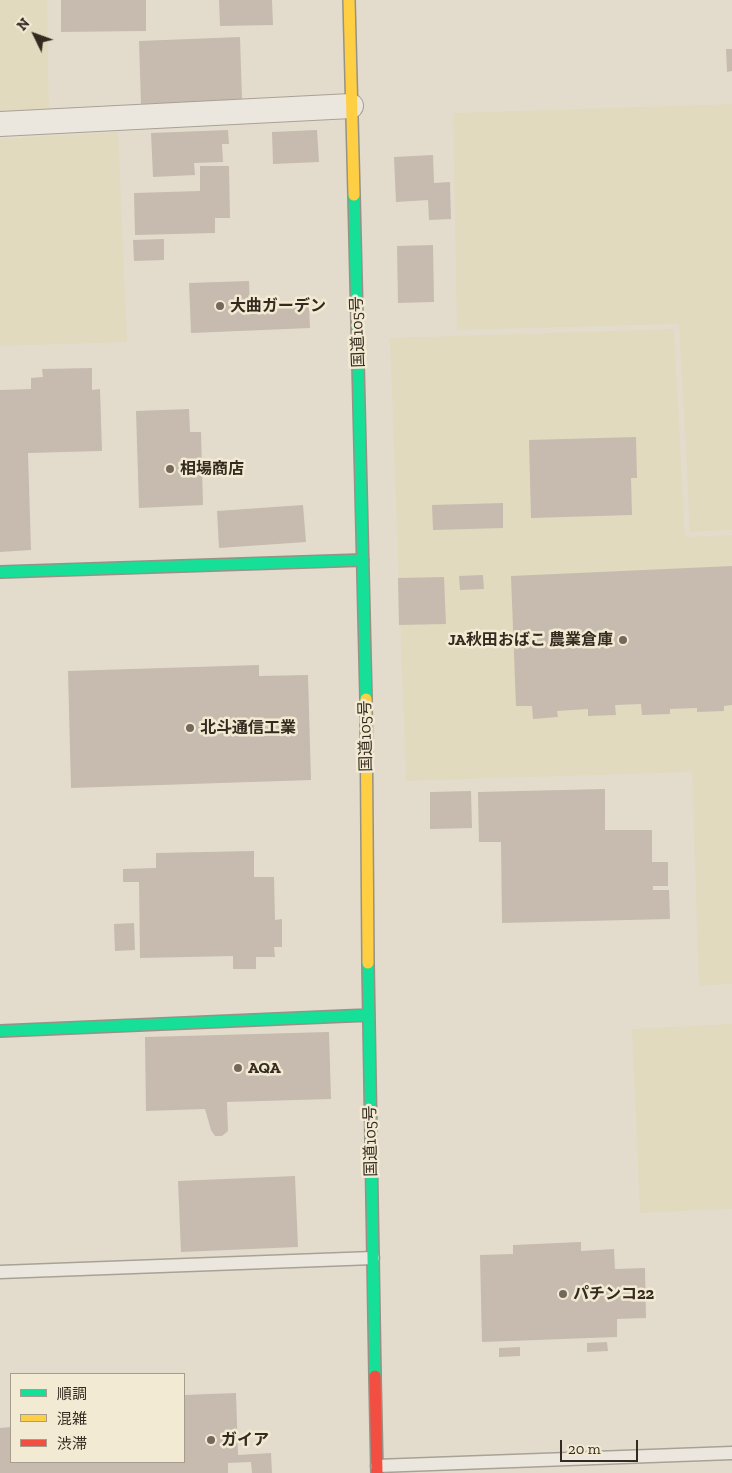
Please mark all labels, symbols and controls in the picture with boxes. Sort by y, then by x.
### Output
north arrow [10,10,60,60]
text: N [14,15,33,34]
place label: 大曲ガーデン [230,296,326,316]
street label: 国道105号 [347,296,369,368]
marker: 大曲ガーデン [214,300,226,312]
place label: 相場商店 [180,459,244,479]
marker: 相場商店 [164,463,176,475]
place label: JA秋田おばこ 農業倉庫 [448,630,613,650]
marker: JA秋田おばこ 農業倉庫 [617,634,629,646]
street label: 国道105号 [356,700,376,772]
place label: 北斗通信工業 [200,718,296,738]
marker: 北斗通信工業 [184,722,196,734]
place label: AQA [248,1058,281,1078]
marker: AQA [232,1062,244,1074]
street label: 国道105号 [361,1105,381,1177]
place label: パチンコ22 [573,1284,654,1304]
marker: パチンコ22 [557,1288,569,1300]
legend [10,1373,185,1463]
text: 順調 [57,1385,87,1403]
text: 混雑 [57,1410,87,1428]
place label: ガイア [221,1430,269,1450]
scale bar [562,1430,640,1462]
marker: ガイア [205,1434,217,1446]
text: 渋滞 [57,1435,87,1453]
text: 20 m [568,1440,601,1458]

